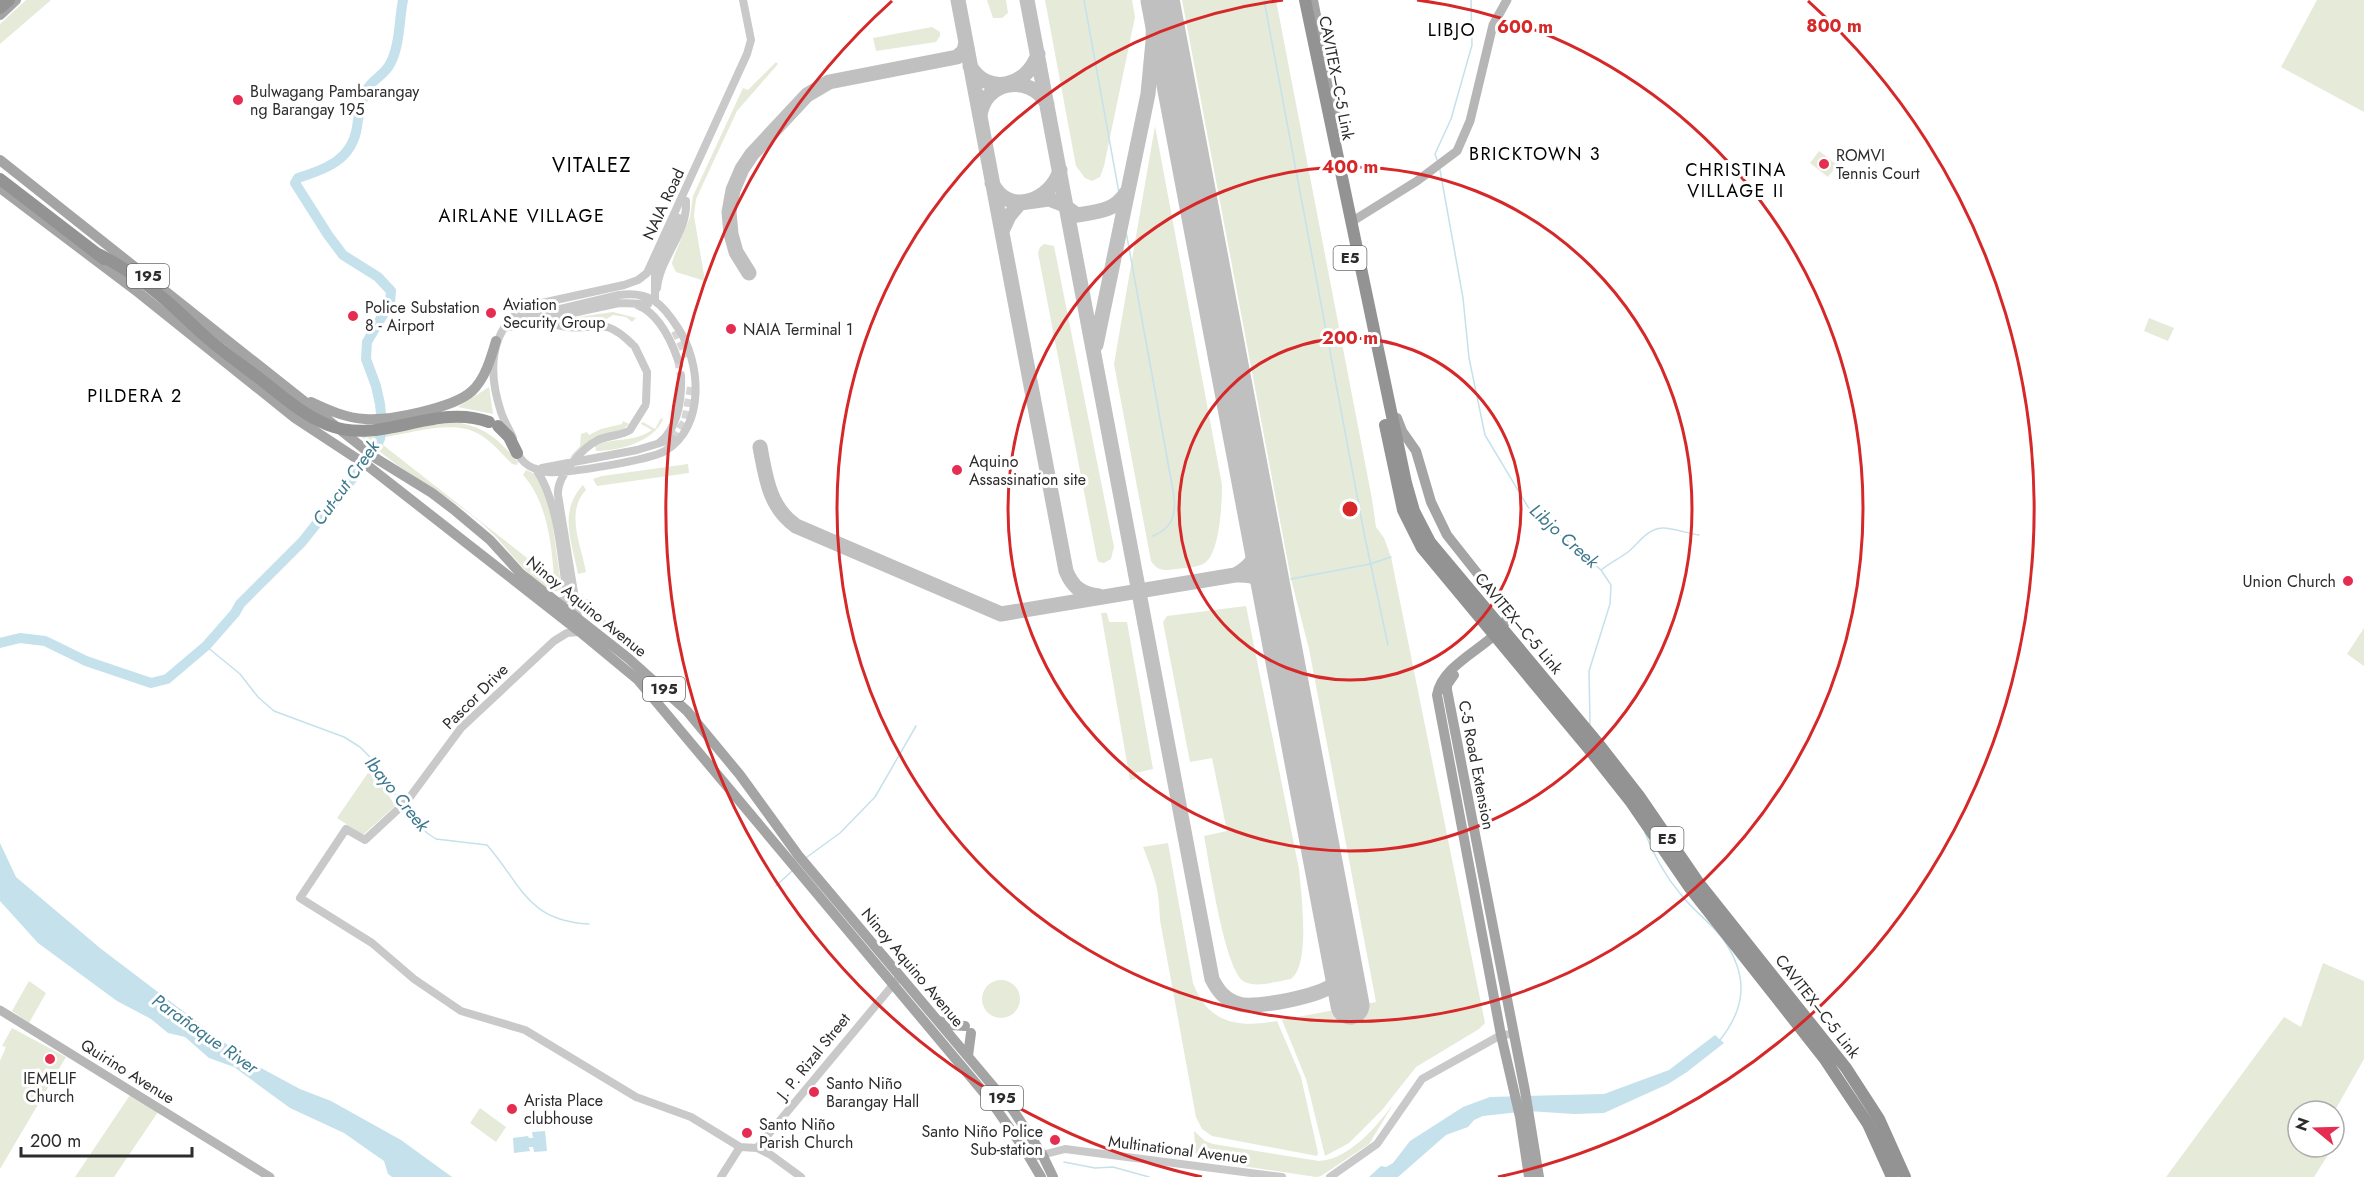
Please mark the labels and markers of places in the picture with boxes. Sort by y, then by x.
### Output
place label: Bulwagang Pambarangay ng Barangay 195 [250,80,420,121]
marker: Bulwagang Pambarangay ng Barangay 195 [231,93,245,107]
place label: ROMVI Tennis Court [1836,144,1920,185]
marker: ROMVI Tennis Court [1817,157,1831,171]
place label: Aviation Security Group [503,293,605,334]
place label: Police Substation 8 - Airport [365,296,480,337]
marker: Aviation Security Group [484,306,498,320]
marker: Police Substation 8 - Airport [346,309,360,323]
place label: NAIA Terminal 1 [743,318,853,341]
marker: NAIA Terminal 1 [724,322,738,336]
place label: Aquino Assassination site [969,450,1086,491]
marker: Aquino Assassination site [950,463,964,477]
centre of rings [1340,499,1360,519]
place label: Union Church [2242,570,2336,593]
marker: Union Church [2341,574,2355,588]
marker: IEMELIF Church [43,1052,57,1066]
place label: IEMELIF Church [23,1067,77,1108]
place label: Santo Niño Barangay Hall [826,1072,919,1113]
marker: Santo Niño Barangay Hall [807,1085,821,1099]
place label: Arista Place clubhouse [524,1089,603,1130]
marker: Arista Place clubhouse [505,1102,519,1116]
place label: Santo Niño Parish Church [759,1113,853,1154]
place label: Santo Niño Police Sub-station [922,1120,1043,1161]
marker: Santo Niño Parish Church [740,1126,754,1140]
marker: Santo Niño Police Sub-station [1048,1133,1062,1147]

